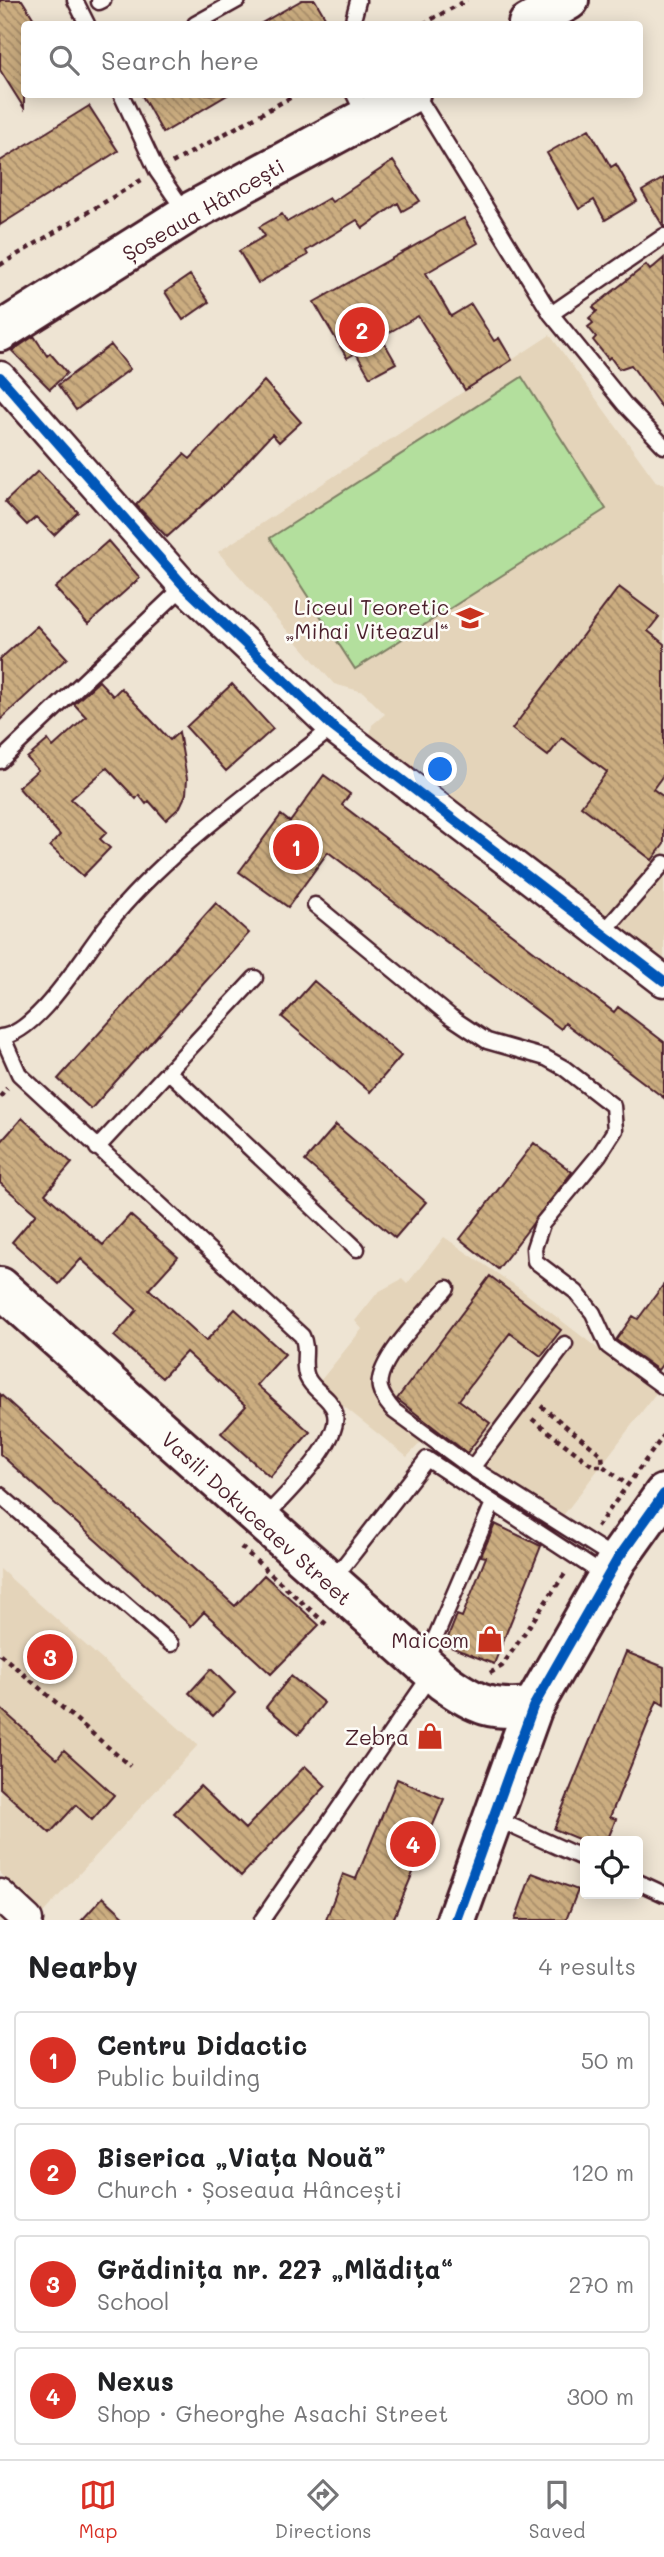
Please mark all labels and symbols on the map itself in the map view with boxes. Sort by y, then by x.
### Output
street label: Șoseaua Hâncești [117,152,289,267]
pin: 2 [339,304,385,356]
place label: Liceul Teoretic „Mihai Viteazul“ [285,593,449,644]
school or university icon: Liceul Teoretic „Mihai Viteazul“ [455,603,485,633]
your location [423,752,457,786]
pin: 1 [273,821,319,873]
street label: Vasili Dokuceaev Street [156,1425,358,1611]
shop icon: Maicom [475,1624,505,1654]
place label: Maicom [391,1626,469,1653]
pin: 3 [27,1631,73,1683]
shop icon: Zebra [415,1721,445,1751]
place label: Zebra [345,1723,409,1750]
pin: 4 [390,1818,436,1870]

